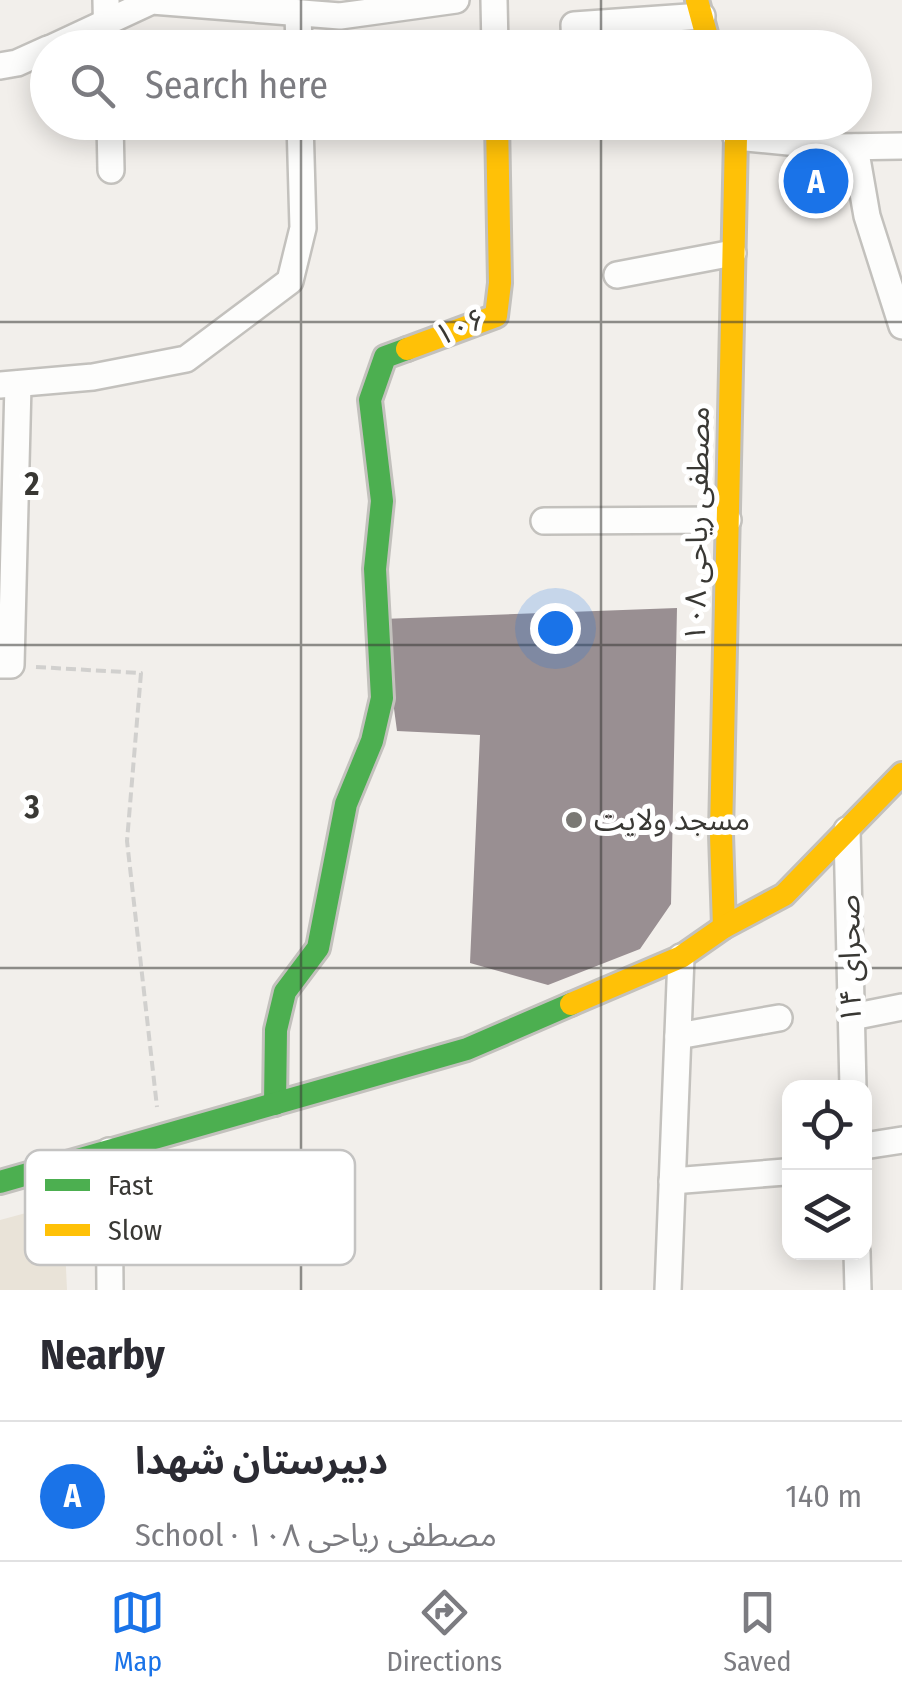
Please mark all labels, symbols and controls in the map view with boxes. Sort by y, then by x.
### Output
search box [30,30,872,140]
icon: search [65,58,120,113]
text: Search here [145,62,328,108]
pin: A [784,144,848,218]
street label: ۱۰۶ [429,300,491,354]
street label: مصطفی ریاحی ۱۰۸ [677,406,717,642]
text: 2 [24,465,40,503]
your location [530,603,581,654]
text: 3 [23,788,40,826]
place label: مسجد ولایت [594,802,750,838]
marker: مسجد ولایت [563,809,585,831]
street label: صحرای ۱۴ [831,894,869,1024]
map controls [782,1080,872,1260]
button: locate [782,1080,872,1170]
legend [25,1150,355,1265]
text: Fast [108,1169,154,1202]
button: layers [782,1170,872,1260]
text: Slow [108,1214,162,1247]
text: Nearby [40,1330,165,1380]
text: دبیرستان شهدا [135,1438,388,1484]
text: A [64,1477,81,1515]
text: 140 m [785,1477,862,1515]
text: School · مصطفی ریاحی ۱۰۸ [135,1516,497,1554]
tab: Map [110,1585,165,1678]
tab: Directions [386,1585,502,1678]
tab: Saved [723,1585,792,1678]

